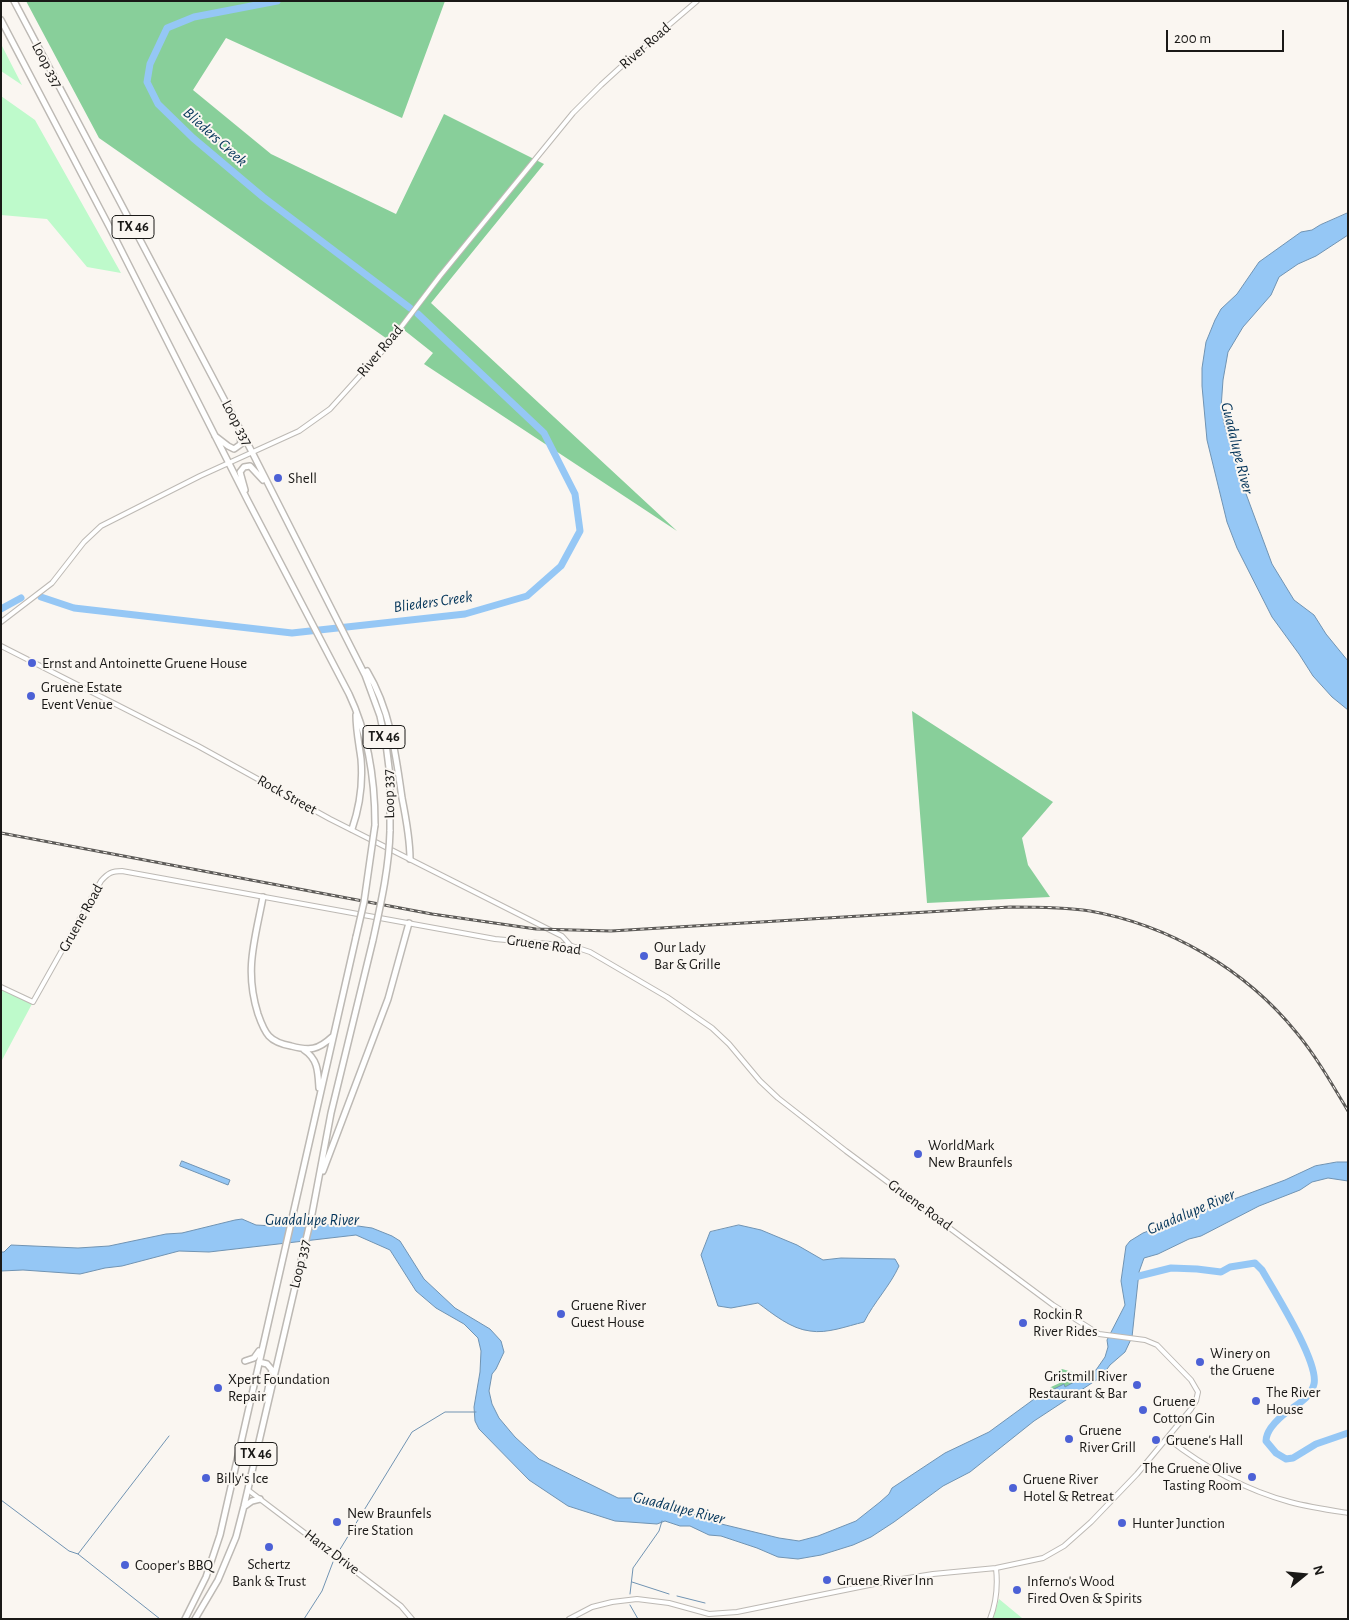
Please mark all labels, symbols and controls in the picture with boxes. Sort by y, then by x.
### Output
street label: River Road [616,19,674,73]
scale bar [1169,20,1286,52]
text: 200 m [1174,31,1211,46]
street label: Loop 337 [27,39,67,91]
water label: Blieders Creek [179,103,251,171]
road number: TX 46 [112,216,154,238]
street label: River Road [353,321,407,381]
street label: Loop 337 [217,397,257,449]
water label: Guadalupe River [1216,400,1258,496]
place label: Shell [288,469,317,487]
marker: Shell [272,472,284,484]
water label: Blieders Creek [392,587,474,617]
place label: Ernst and Antoinette Gruene House [42,654,247,672]
marker: Ernst and Antoinette Gruene House [26,657,38,669]
place label: Gruene Estate Event Venue [41,678,122,713]
marker: Gruene Estate Event Venue [25,690,37,702]
road number: TX 46 [363,726,405,749]
street label: Loop 337 [379,769,399,819]
street label: Rock Street [254,771,320,819]
street label: Gruene Road [55,881,107,955]
street label: Gruene Road [506,931,582,959]
place label: Our Lady Bar & Grille [654,938,721,973]
marker: Our Lady Bar & Grille [638,950,650,962]
place label: WorldMark New Braunfels [928,1136,1013,1171]
marker: WorldMark New Braunfels [912,1148,924,1160]
street label: Gruene Road [884,1176,956,1234]
water label: Guadalupe River [1144,1185,1238,1239]
water label: Guadalupe River [265,1210,359,1230]
street label: Loop 337 [286,1238,314,1290]
place label: Gruene River Guest House [571,1296,646,1331]
place label: Rockin R River Rides [1033,1305,1097,1340]
marker: Gruene River Guest House [555,1308,567,1320]
marker: Rockin R River Rides [1017,1317,1029,1329]
place label: Winery on the Gruene [1210,1344,1275,1379]
marker: Winery on the Gruene [1194,1356,1206,1368]
place label: Gristmill River Restaurant & Bar [1028,1367,1127,1402]
place label: Xpert Foundation Repair [228,1370,330,1405]
marker: Gristmill River Restaurant & Bar [1131,1379,1143,1391]
marker: Xpert Foundation Repair [212,1382,224,1394]
place label: The River House [1266,1383,1320,1418]
place label: Gruene Cotton Gin [1153,1392,1215,1427]
marker: The River House [1250,1395,1262,1407]
marker: Gruene Cotton Gin [1137,1404,1149,1416]
place label: Gruene River Grill [1079,1421,1136,1456]
place label: Gruene's Hall [1166,1431,1243,1449]
marker: Gruene River Grill [1063,1433,1075,1445]
marker: Gruene's Hall [1150,1434,1162,1446]
road number: TX 46 [235,1442,277,1466]
place label: The Gruene Olive Tasting Room [1142,1459,1242,1494]
place label: Billy's Ice [216,1469,268,1487]
place label: Gruene River Hotel & Retreat [1023,1470,1114,1505]
marker: The Gruene Olive Tasting Room [1246,1471,1258,1483]
marker: Billy's Ice [200,1472,212,1484]
marker: Gruene River Hotel & Retreat [1007,1482,1019,1494]
water label: Guadalupe River [631,1487,727,1529]
place label: New Braunfels Fire Station [347,1504,432,1539]
place label: Hunter Junction [1132,1514,1225,1532]
marker: New Braunfels Fire Station [331,1516,343,1528]
marker: Hunter Junction [1116,1517,1128,1529]
street label: Hanz Drive [301,1525,363,1579]
marker: Schertz Bank & Trust [263,1541,275,1553]
north arrow [1279,1550,1329,1600]
place label: Schertz Bank & Trust [232,1555,306,1590]
place label: Cooper's BBQ [135,1556,213,1574]
marker: Cooper's BBQ [119,1559,131,1571]
text: N [1310,1564,1326,1577]
place label: Gruene River Inn [837,1571,934,1589]
place label: Inferno's Wood Fired Oven & Spirits [1027,1572,1142,1607]
marker: Gruene River Inn [821,1574,833,1586]
marker: Inferno's Wood Fired Oven & Spirits [1011,1584,1023,1596]

